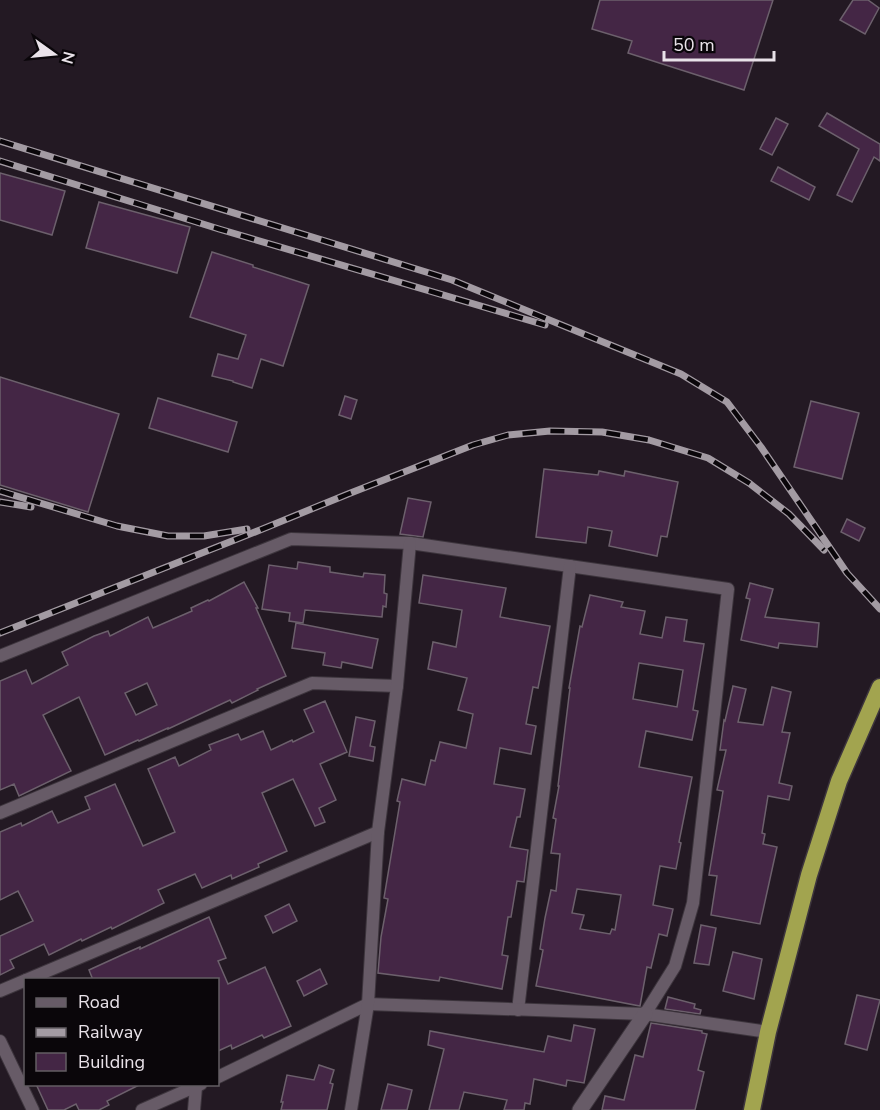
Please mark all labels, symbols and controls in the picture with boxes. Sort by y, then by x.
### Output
north arrow [24,24,84,84]
scale bar [664,24,774,62]
text: 50 m [673,33,715,57]
text: N [55,49,80,66]
legend [24,978,219,1086]
text: Road [78,990,120,1014]
text: Railway [78,1020,143,1044]
text: Building [78,1050,145,1074]

